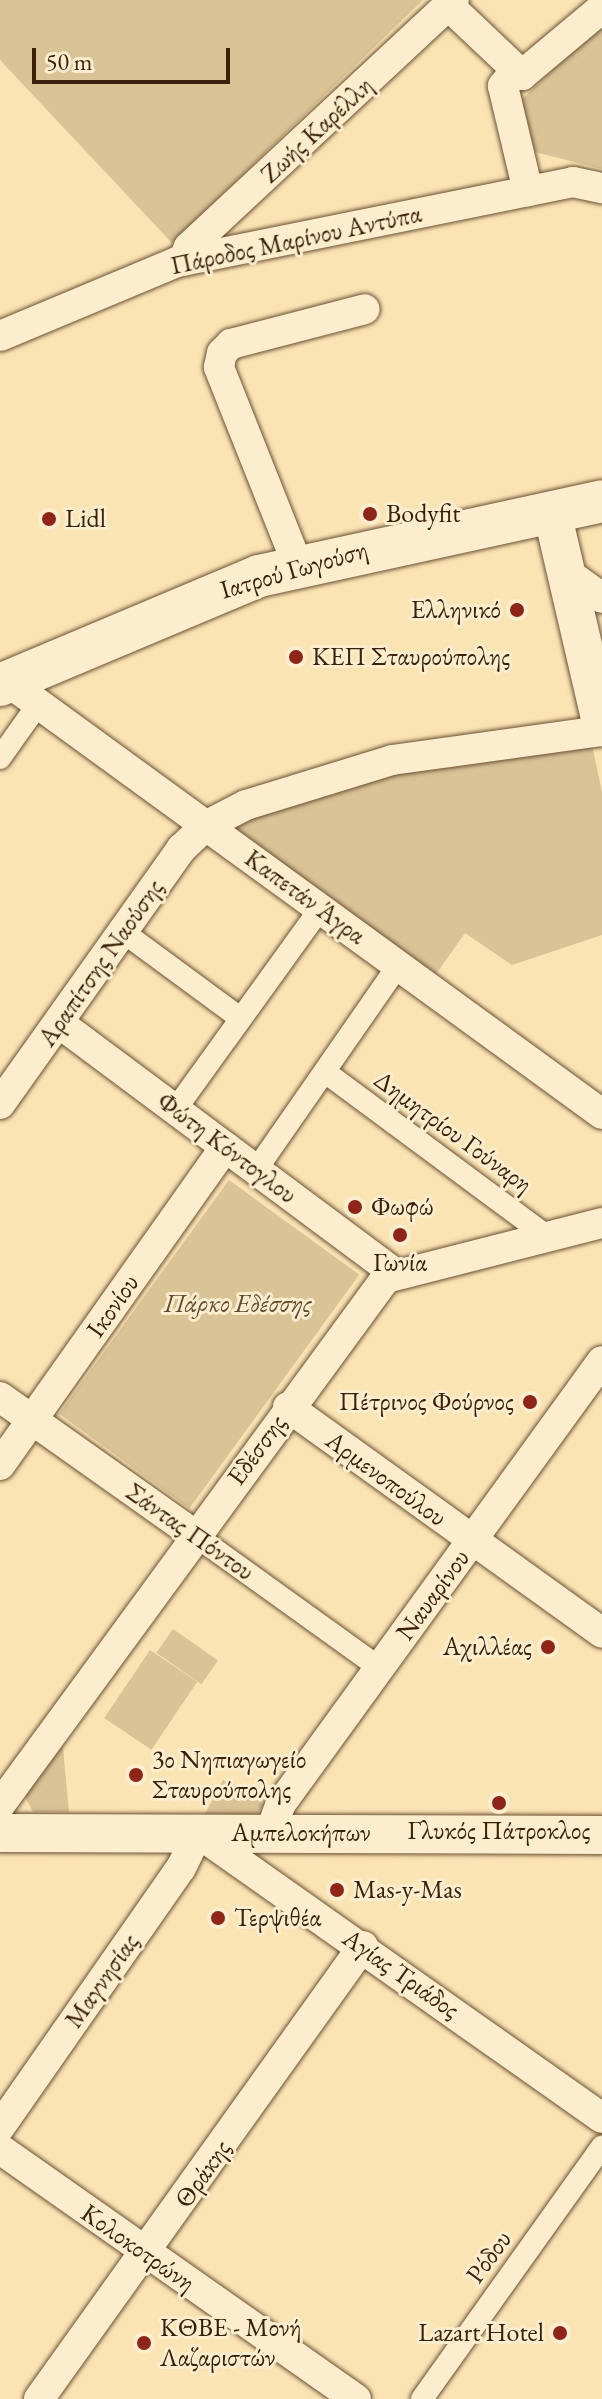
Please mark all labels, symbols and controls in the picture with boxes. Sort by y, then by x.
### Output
scale bar [36,32,234,82]
text: 50 m [46,46,93,77]
street label: Ζωής Καρέλλη [254,70,380,190]
street label: Πάροδος Μαρίνου Αντύπα [168,198,424,282]
place label: Bodyfit [386,498,460,530]
place label: Lidl [65,503,106,535]
marker: Bodyfit [361,505,379,523]
marker: Lidl [40,510,58,528]
street label: Ιατρού Γωγούση [217,534,371,606]
place label: Ελληνικό [411,594,501,626]
marker: Ελληνικό [508,601,526,619]
place label: ΚΕΠ Σταυρούπολης [312,641,510,673]
marker: ΚΕΠ Σταυρούπολης [287,648,305,666]
street label: Καπετάν Άγρα [238,843,372,951]
street label: Αραπίτσης Ναούσης [32,873,170,1053]
street label: Δημητρίου Γούναρη [368,1064,538,1200]
street label: Φώτη Κόντογλου [151,1085,303,1211]
place label: Φωφώ [371,1191,434,1223]
marker: Φωφώ [346,1198,364,1216]
marker: Γωνία [391,1226,409,1244]
place label: Γωνία [373,1247,427,1279]
street label: Ικονίου [80,1268,146,1344]
park label: Πάρκο Εδέσσης [164,1288,312,1320]
place label: Πέτρινος Φούρνος [339,1386,514,1418]
marker: Πέτρινος Φούρνος [521,1393,539,1411]
street label: Εδέσσης [221,1408,293,1492]
street label: Αρμενοπούλου [319,1425,453,1533]
street label: Σάντας Πόντου [120,1476,260,1588]
street label: Ναυαρίνου [390,1543,476,1647]
place label: Αχιλλέας [443,1631,532,1663]
marker: Αχιλλέας [539,1638,557,1656]
place label: 3ο Νηπιαγωγείο Σταυρούπολης [152,1744,306,1806]
marker: 3ο Νηπιαγωγείο Σταυρούπολης [127,1766,145,1784]
marker: Γλυκός Πάτροκλος [490,1794,508,1812]
place label: Γλυκός Πάτροκλος [408,1815,590,1847]
street label: Αμπελοκήπων [231,1817,371,1849]
place label: Mas-y-Mas [353,1874,462,1906]
marker: Mas-y-Mas [328,1881,346,1899]
place label: Τερψιθέα [234,1902,321,1934]
marker: Τερψιθέα [209,1909,227,1927]
street label: Αγίας Τριάδος [337,1922,465,2026]
street label: Μαγνησίας [58,1928,146,2034]
street label: Θράκης [168,2134,238,2214]
street label: Κολοκοτρώνη [75,2197,201,2299]
street label: Ρόδου [460,2225,518,2289]
place label: ΚΘΒΕ - Μονή Λαζαριστών [160,2312,302,2374]
place label: Lazart Hotel [418,2317,544,2349]
marker: Lazart Hotel [551,2324,569,2342]
marker: ΚΘΒΕ - Μονή Λαζαριστών [135,2334,153,2352]

